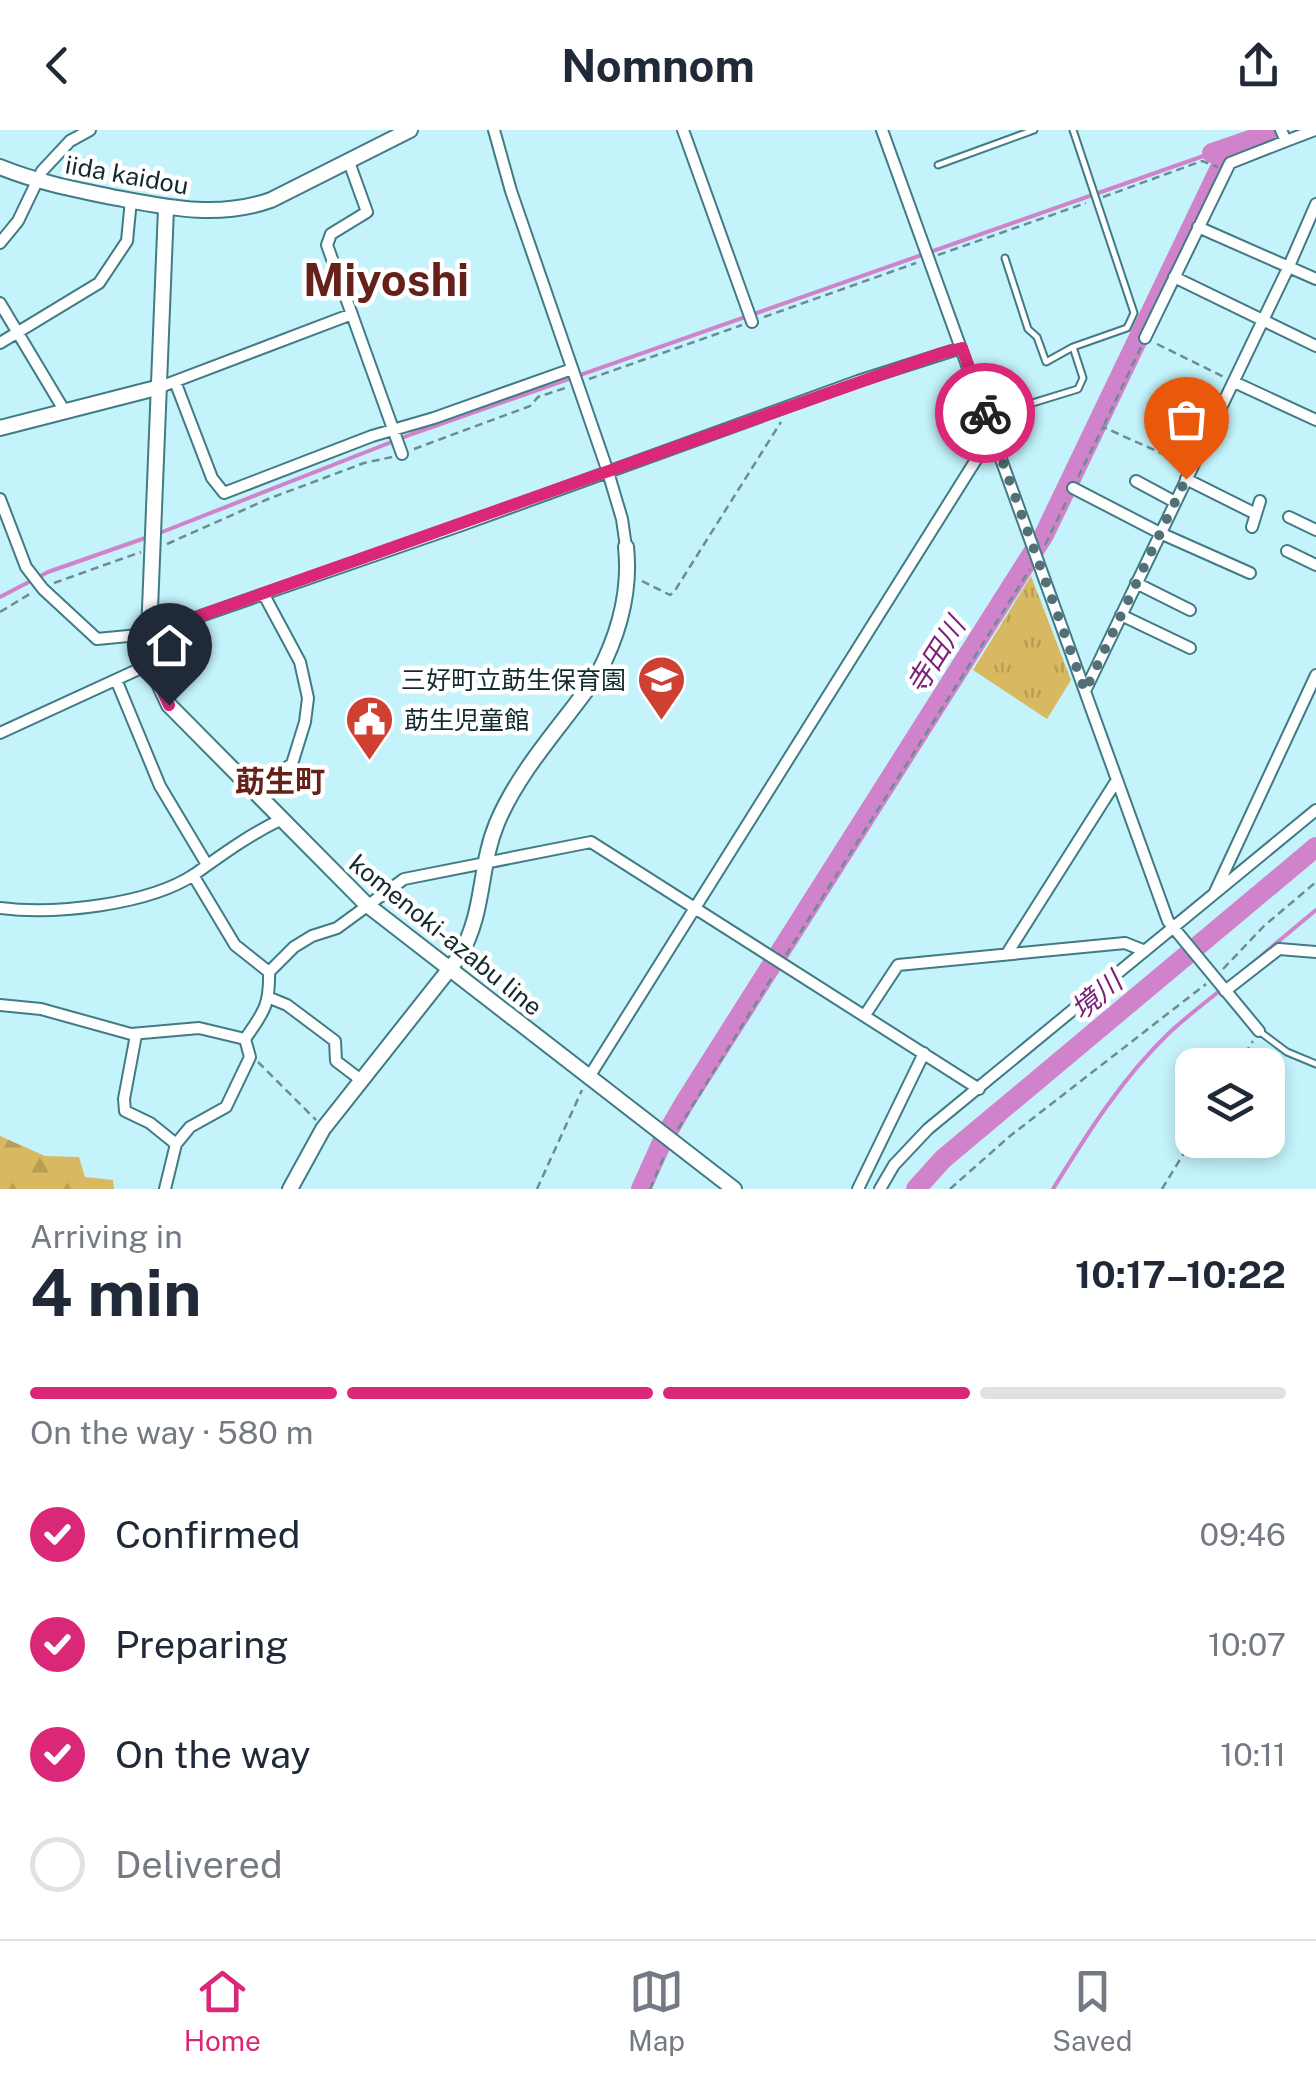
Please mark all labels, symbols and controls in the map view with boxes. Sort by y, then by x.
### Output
icon: back [30,38,85,93]
icon: share [1231,38,1286,93]
text: Nomnom [561,39,755,92]
street label: iida kaidou [63,149,191,201]
district label: Miyoshi [303,253,469,306]
courier [935,363,1035,463]
pin [1144,377,1229,480]
icon: bike [958,386,1013,441]
icon: bag [1159,392,1214,447]
pin [127,603,212,706]
water label: 寺田川 [899,608,973,699]
icon: home [142,618,197,673]
school or university icon: 三好町立莇生保育園 [635,654,687,722]
place label: 三好町立莇生保育園 [401,665,626,695]
public building icon: 莇生児童館 [343,694,395,762]
place label: 莇生児童館 [404,705,529,735]
district label: 莇生町 [235,763,325,799]
street label: komenoki-azabu line [344,848,548,1022]
water label: 境川 [1064,962,1130,1026]
map controls [1175,1048,1285,1158]
button: layers [1175,1048,1285,1158]
text: Arriving in [30,1218,183,1255]
text: 10:17–10:22 [1075,1252,1286,1297]
text: 4 min [30,1254,202,1331]
text: On the way · 580 m [30,1414,313,1451]
icon: check [30,1507,85,1562]
text: Confirmed [115,1512,300,1557]
text: 09:46 [1200,1516,1286,1553]
icon: check [30,1617,85,1672]
text: Preparing [115,1622,289,1667]
text: 10:07 [1208,1626,1286,1663]
icon: check [30,1727,85,1782]
text: On the way [115,1732,311,1777]
text: 10:11 [1220,1736,1286,1773]
text: Delivered [115,1842,283,1887]
tab: Home [184,1964,261,2057]
tab: Map [628,1964,685,2057]
tab: Saved [1052,1964,1132,2057]

